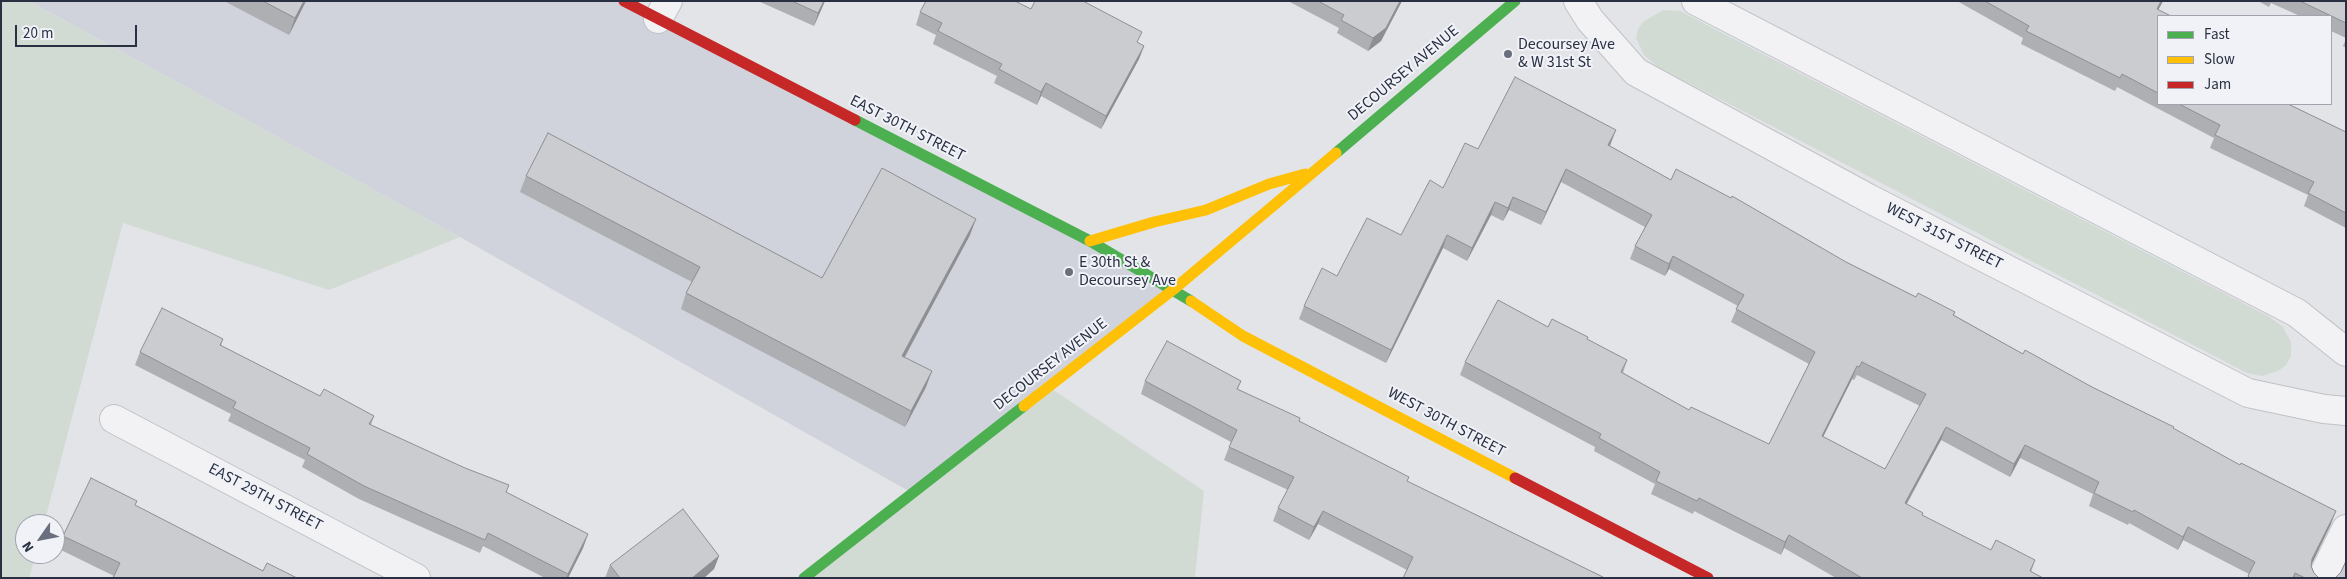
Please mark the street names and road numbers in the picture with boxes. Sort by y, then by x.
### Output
street label: DECOURSEY AVENUE [1345,22,1463,126]
street label: EAST 30TH STREET [846,92,968,166]
street label: WEST 31ST STREET [1883,199,2005,275]
street label: DECOURSEY AVENUE [990,315,1112,415]
street label: WEST 30TH STREET [1384,384,1508,462]
street label: EAST 29TH STREET [205,460,325,536]

